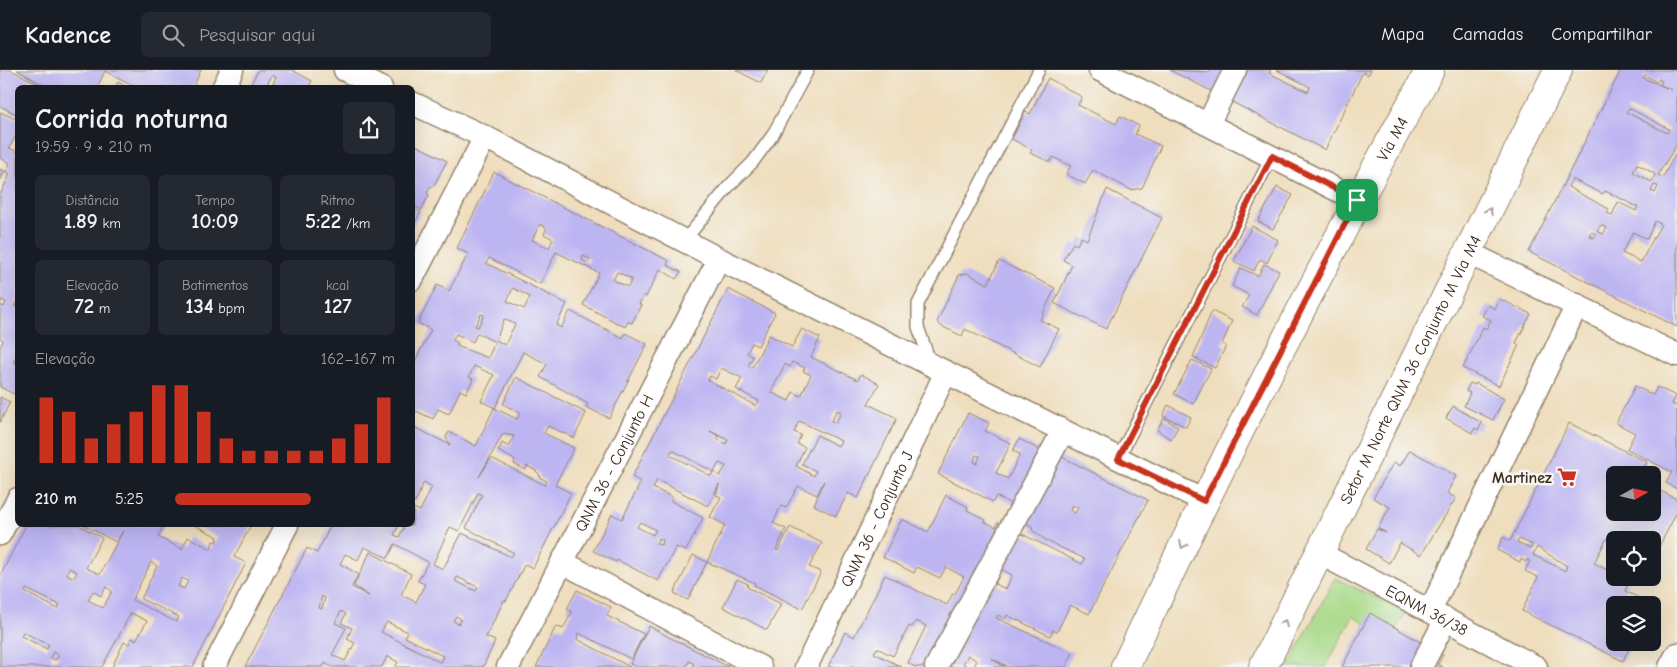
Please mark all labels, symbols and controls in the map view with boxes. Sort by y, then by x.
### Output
search box [141,12,491,57]
text: Kadence [25,21,111,49]
icon: search [159,21,187,49]
text: Pesquisar aqui [199,24,315,46]
text: Mapa [1381,24,1424,45]
text: Camadas [1452,24,1523,45]
text: Compartilhar [1551,24,1652,45]
button: share [343,102,395,154]
text: Corrida noturna [35,103,228,135]
street label: Via M4 [1374,114,1412,164]
text: 19:59 · 9 × 210 m [35,138,152,156]
pin [1336,179,1378,221]
icon: arrive [1343,186,1371,214]
text: Distância [66,192,119,209]
text: Tempo [195,192,235,209]
text: Ritmo [320,192,355,209]
one-way arrow [1482,207,1493,216]
text: 1.89 [64,209,98,233]
text: 10:09 [191,209,239,233]
text: 5:22 [305,209,341,233]
text: km [98,215,121,232]
text: /km [341,215,370,232]
street label: Setor M Norte QNM 36 Conjunto M Via M4 [1337,233,1485,507]
text: Elevação [66,277,119,294]
text: Batimentos [182,277,248,294]
text: kcal [326,277,349,294]
text: 72 [74,294,94,318]
text: 134 [185,294,214,318]
text: 127 [324,294,352,318]
text: m [94,300,110,317]
text: bpm [214,300,245,317]
text: Elevação [35,350,95,368]
text: 162–167 m [321,350,395,368]
street label: QNM 36 - Conjunto H [572,391,657,535]
street label: QNM 36 - Conjunto J [837,449,917,590]
supermarket icon: Martinez [1556,466,1578,488]
north arrow [1606,466,1661,521]
map controls [1606,466,1661,651]
place label: Martinez [1492,469,1552,487]
text: 210 m [35,490,77,508]
text: 5:25 [115,490,144,508]
button: locate [1606,531,1661,586]
one-way arrow [1179,540,1189,549]
street label: EQNM 36/38 [1382,582,1471,640]
button: layers [1606,596,1661,651]
one-way arrow [1278,619,1288,628]

